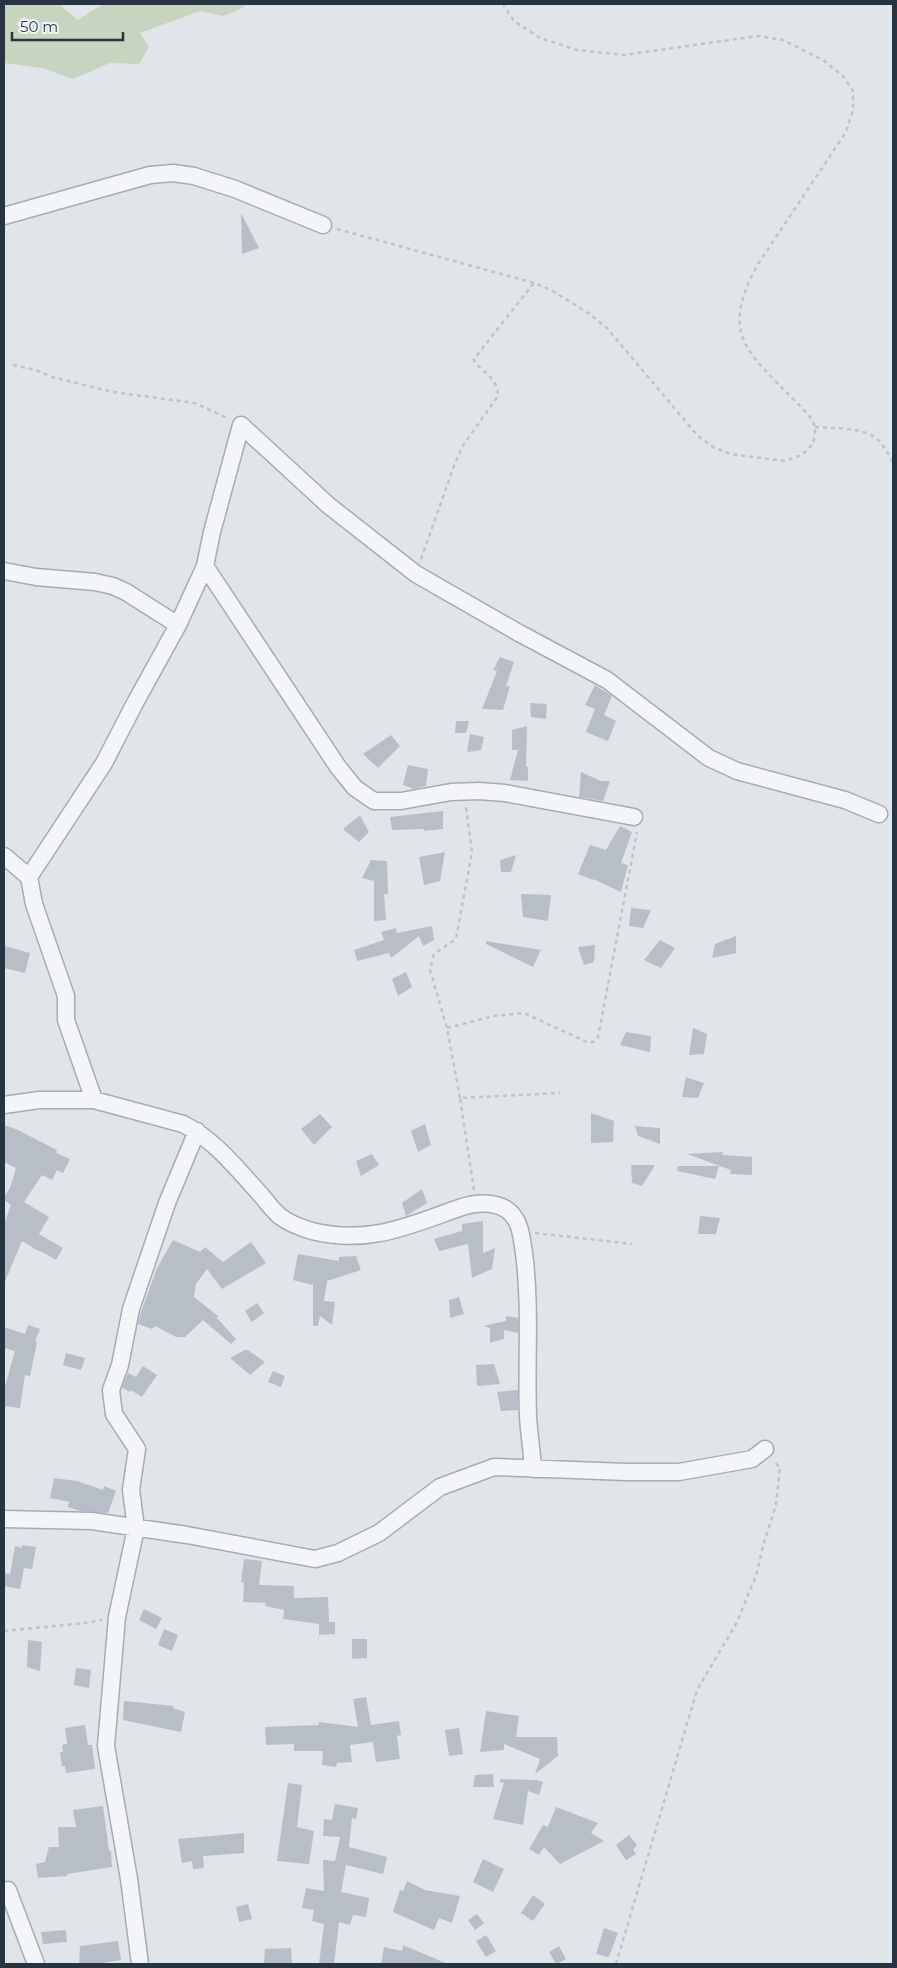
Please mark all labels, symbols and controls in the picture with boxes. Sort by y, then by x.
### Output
scale bar [12,10,124,42]
text: 50 m [20,17,58,36]

